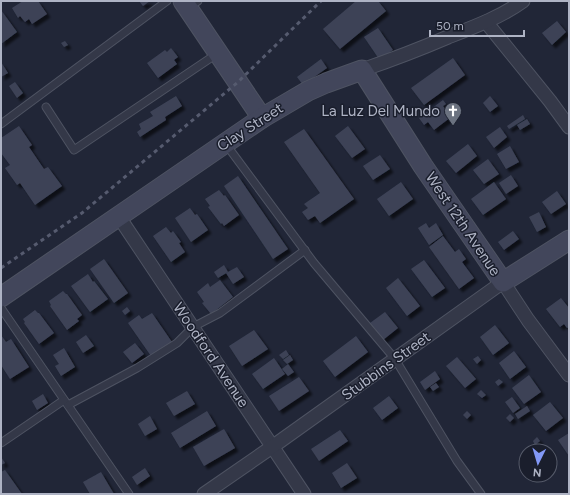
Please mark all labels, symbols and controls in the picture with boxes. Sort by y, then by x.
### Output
scale bar [430,12,524,38]
text: 50 m [436,19,464,33]
street label: Clay Street [214,99,287,155]
church icon: La Luz Del Mundo [443,101,463,126]
place label: La Luz Del Mundo [321,102,440,120]
street label: West 12th Avenue [422,169,504,279]
street label: Woodford Avenue [169,299,253,411]
street label: Stubbins Street [338,328,434,404]
north arrow [518,443,558,483]
text: N [532,466,542,479]

